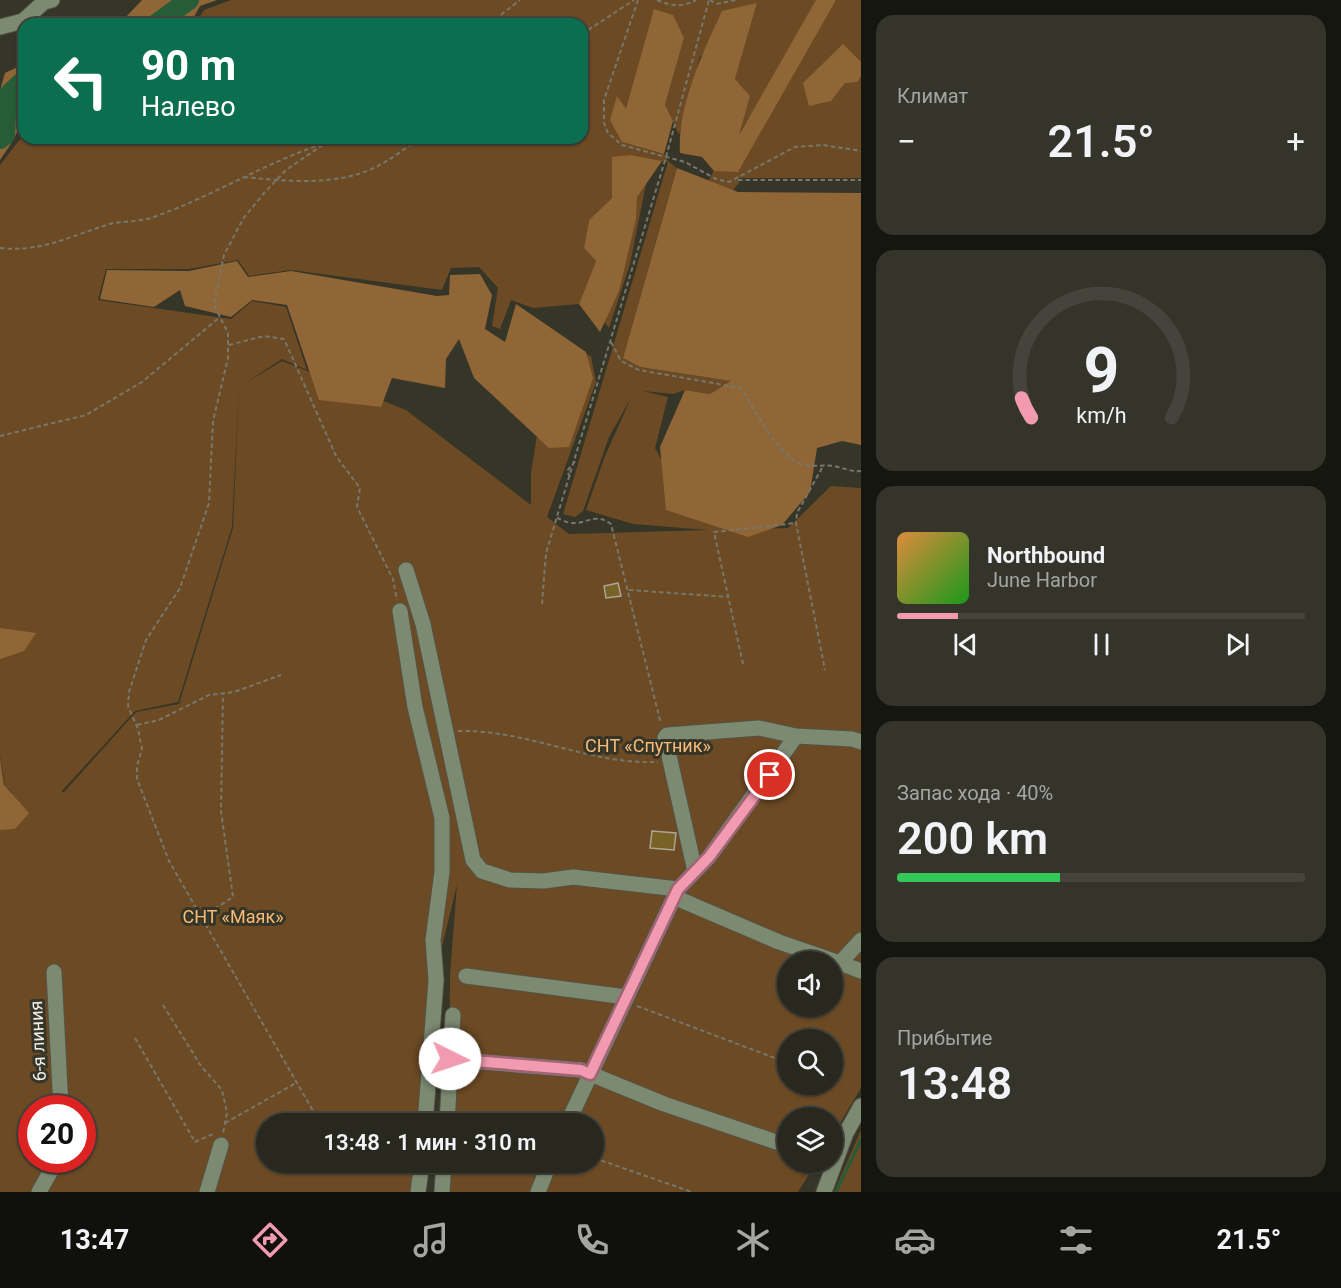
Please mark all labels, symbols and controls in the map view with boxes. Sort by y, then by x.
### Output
text: 90 m [141,41,236,90]
icon: left [42,42,120,120]
text: Климат [897,84,968,108]
text: Налево [141,91,236,123]
text: 21.5° [1047,115,1155,168]
text: − [897,122,916,161]
text: + [1286,122,1305,161]
text: 9 [1083,334,1119,407]
text: km/h [1076,403,1126,428]
text: Northbound [987,543,1105,568]
text: June Harbor [987,568,1097,592]
icon: previous [949,628,982,661]
icon: pause [1085,628,1118,661]
icon: next [1221,628,1254,661]
park label: СНТ «Спутник» [585,735,711,756]
pin [744,749,795,800]
icon: arrive [753,758,786,791]
text: Запас хода · 40% [897,781,1053,805]
text: 200 km [897,812,1048,865]
park label: СНТ «Маяк» [182,906,284,927]
map controls [777,951,843,1173]
button: sound [777,951,843,1017]
street label: 6-я линия [25,1000,50,1082]
text: Прибытие [897,1026,992,1050]
position arrow [418,1027,482,1091]
button: search [777,1029,843,1095]
text: 13:48 [897,1057,1012,1110]
speed limit sign: 20 [18,1095,96,1173]
button: layers [777,1107,843,1173]
text: 13:48 · 1 мин · 310 m [324,1130,536,1155]
icon: directions [249,1219,291,1261]
icon: music [410,1219,452,1261]
icon: phone [571,1219,613,1261]
icon: climate [732,1219,774,1261]
icon: car [894,1219,936,1261]
icon: filters [1055,1219,1097,1261]
text: 13:47 [60,1224,129,1256]
text: 21.5° [1216,1224,1281,1256]

